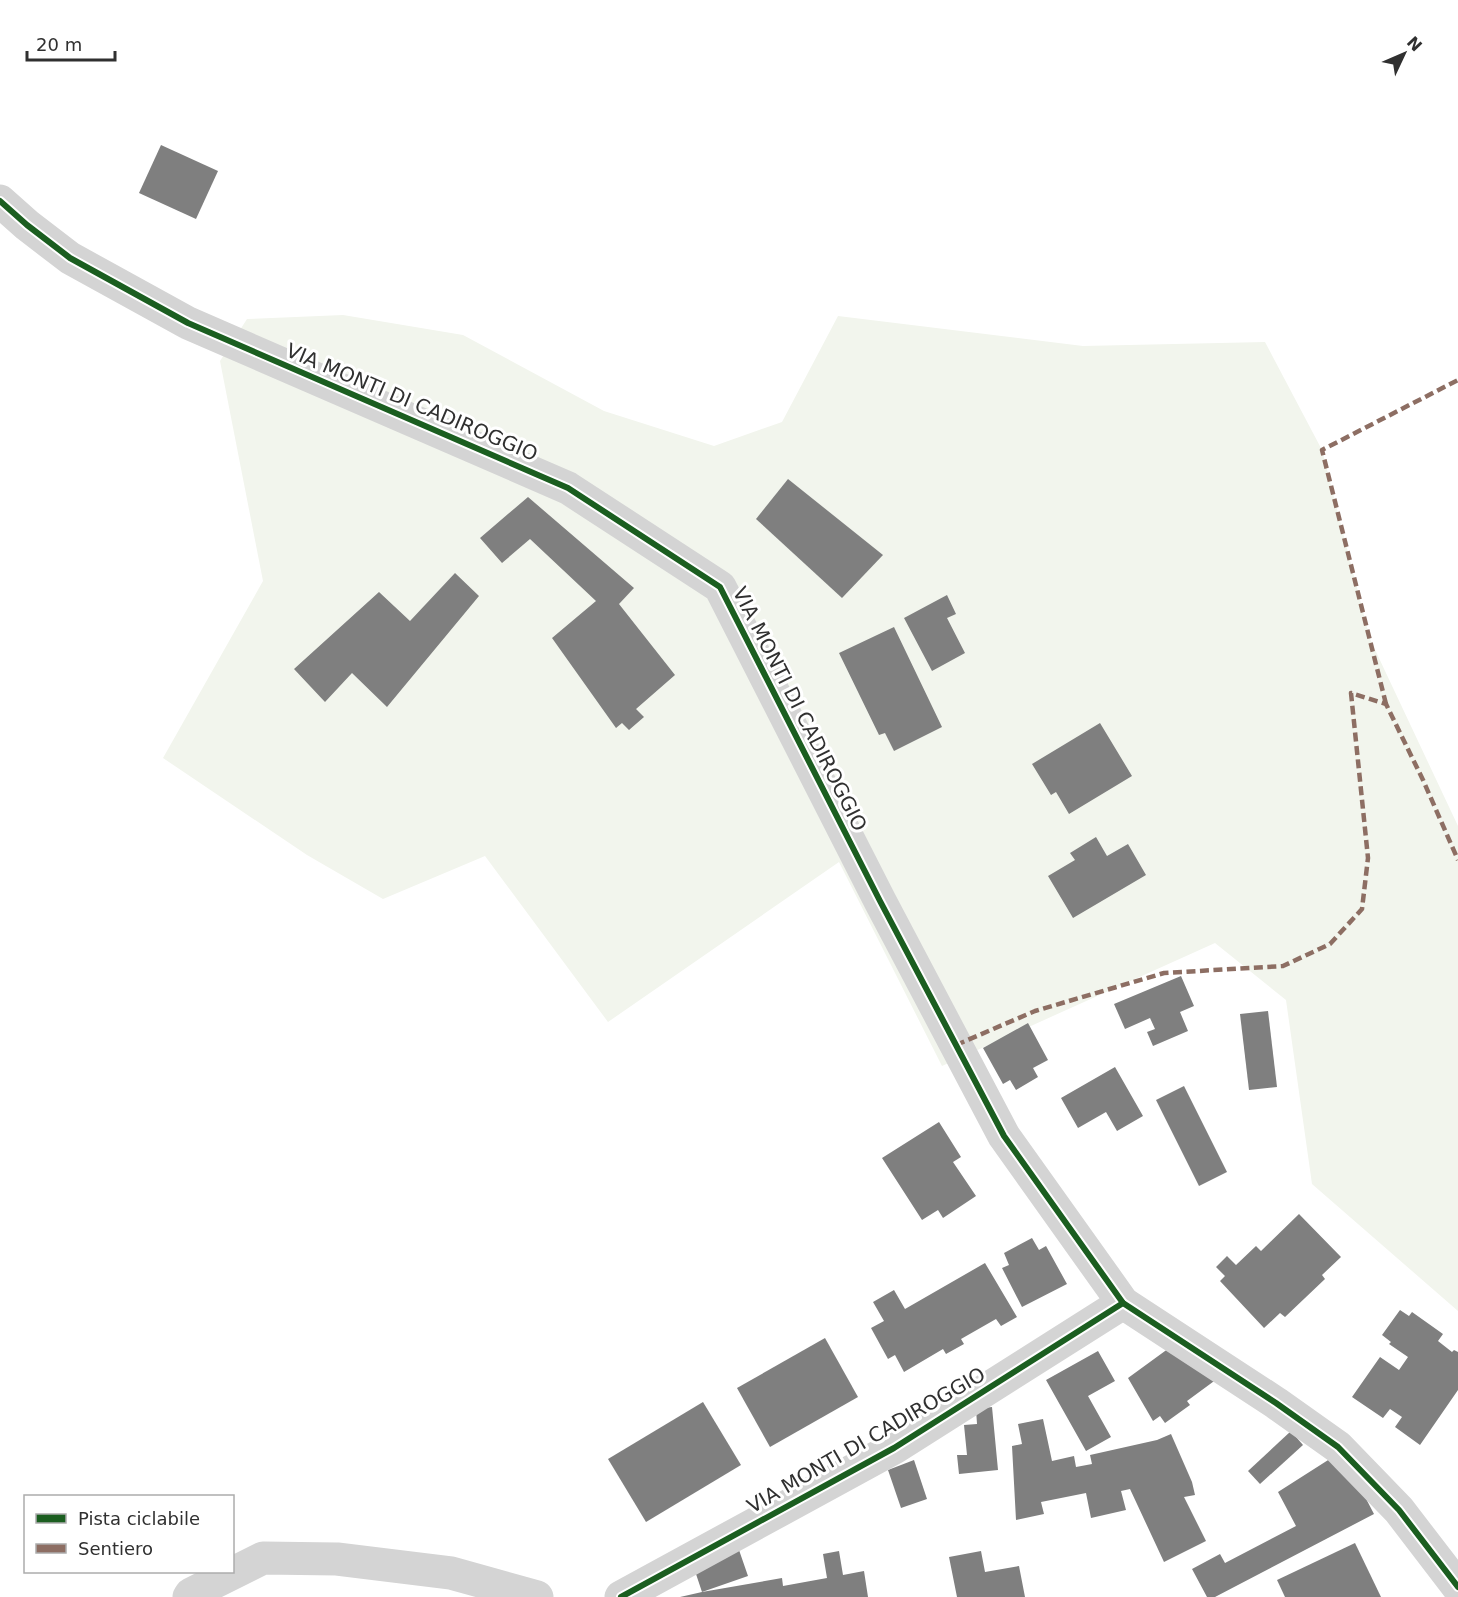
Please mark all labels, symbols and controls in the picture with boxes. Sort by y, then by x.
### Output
scale bar [27,24,116,62]
north arrow [1374,24,1434,84]
text: N [1403,33,1426,55]
text: 20 m [36,34,82,55]
street label: VIA MONTI DI CADIROGGIO [283,338,541,466]
street label: VIA MONTI DI CADIROGGIO [728,583,872,835]
street label: VIA MONTI DI CADIROGGIO [743,1362,989,1518]
legend [24,1495,234,1573]
text: Pista ciclabile [78,1508,200,1529]
text: Sentiero [78,1538,153,1559]

